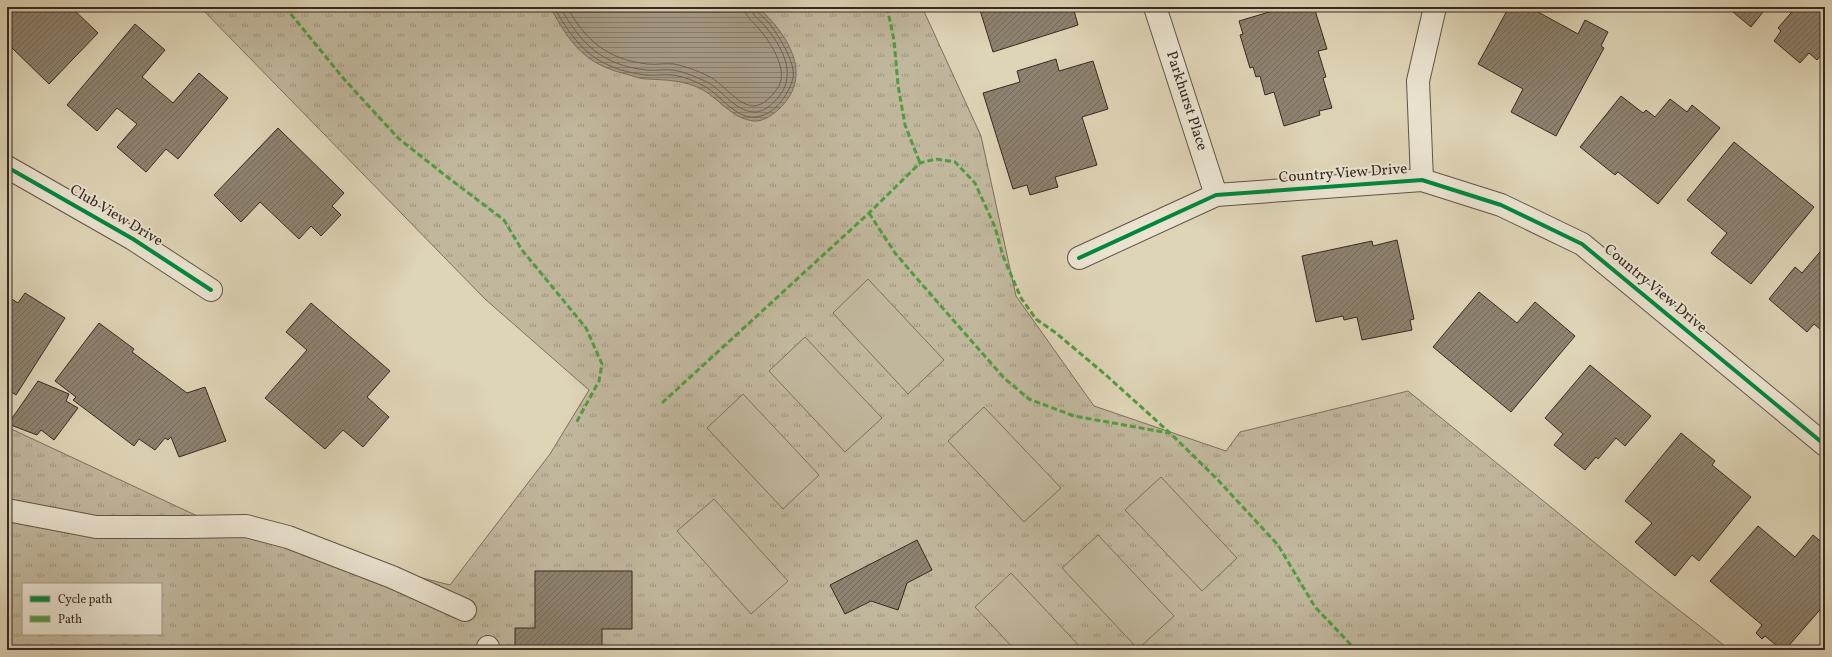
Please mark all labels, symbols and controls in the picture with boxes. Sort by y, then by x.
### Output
street label: Parkhurst Place [1160,49,1212,153]
street label: Country View Drive [1278,159,1408,189]
street label: Club View Drive [65,180,167,252]
street label: Country View Drive [1599,240,1711,338]
legend [22,583,162,635]
text: Cycle path [58,592,113,608]
text: Path [58,612,82,628]

